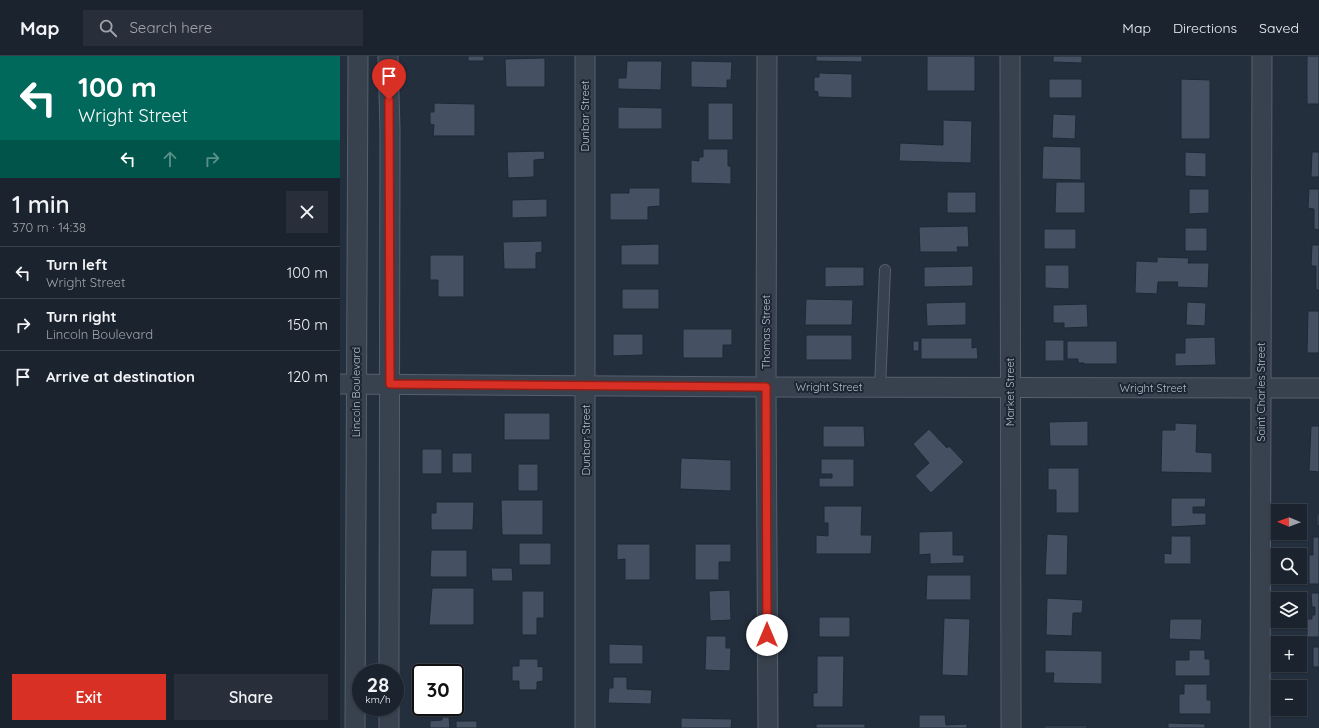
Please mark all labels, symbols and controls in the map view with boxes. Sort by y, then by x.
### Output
search box [83,10,363,46]
text: Map [20,16,59,40]
icon: search [97,17,119,39]
text: Search here [129,18,212,37]
text: Map [1122,19,1151,37]
text: Directions [1173,19,1237,37]
text: Saved [1259,19,1299,37]
pin [372,59,406,100]
icon: arrive [378,65,400,87]
text: 100 m [78,69,157,104]
icon: left [12,72,64,124]
street label: Dunbar Street [578,80,592,152]
text: Wright Street [78,104,188,127]
icon: left [117,148,139,170]
icon: ahead [159,148,181,170]
icon: right [201,148,223,170]
text: 1 min [12,189,70,219]
button: close [286,191,328,233]
text: 370 m · 14:38 [12,219,86,235]
text: Turn left [46,255,108,274]
icon: left [12,262,34,284]
text: 100 m [287,263,328,282]
text: Wright Street [46,274,125,290]
street label: Thomas Street [759,295,773,369]
text: Turn right [46,307,117,326]
icon: right [12,314,34,336]
text: 150 m [288,315,328,334]
text: Lincoln Boulevard [46,326,153,342]
street label: Saint Charles Street [1254,342,1268,442]
street label: Lincoln Boulevard [349,347,363,437]
street label: Market Street [1003,357,1017,426]
icon: arrive [12,366,34,388]
text: Arrive at destination [46,367,195,386]
text: 120 m [287,367,328,386]
street label: Wright Street [795,380,863,394]
street label: Wright Street [1119,381,1187,395]
street label: Dunbar Street [579,404,593,476]
north arrow [1271,504,1307,540]
map controls [1271,504,1307,716]
button: search [1271,548,1307,584]
button: layers [1271,592,1307,628]
position arrow [746,614,788,656]
button: + [1271,636,1307,672]
speed limit sign: 30 [412,664,464,716]
text: 28 [367,672,389,697]
button: Exit [12,674,166,720]
button: Share [174,674,328,720]
button: − [1271,680,1307,716]
text: km/h [365,693,391,706]

